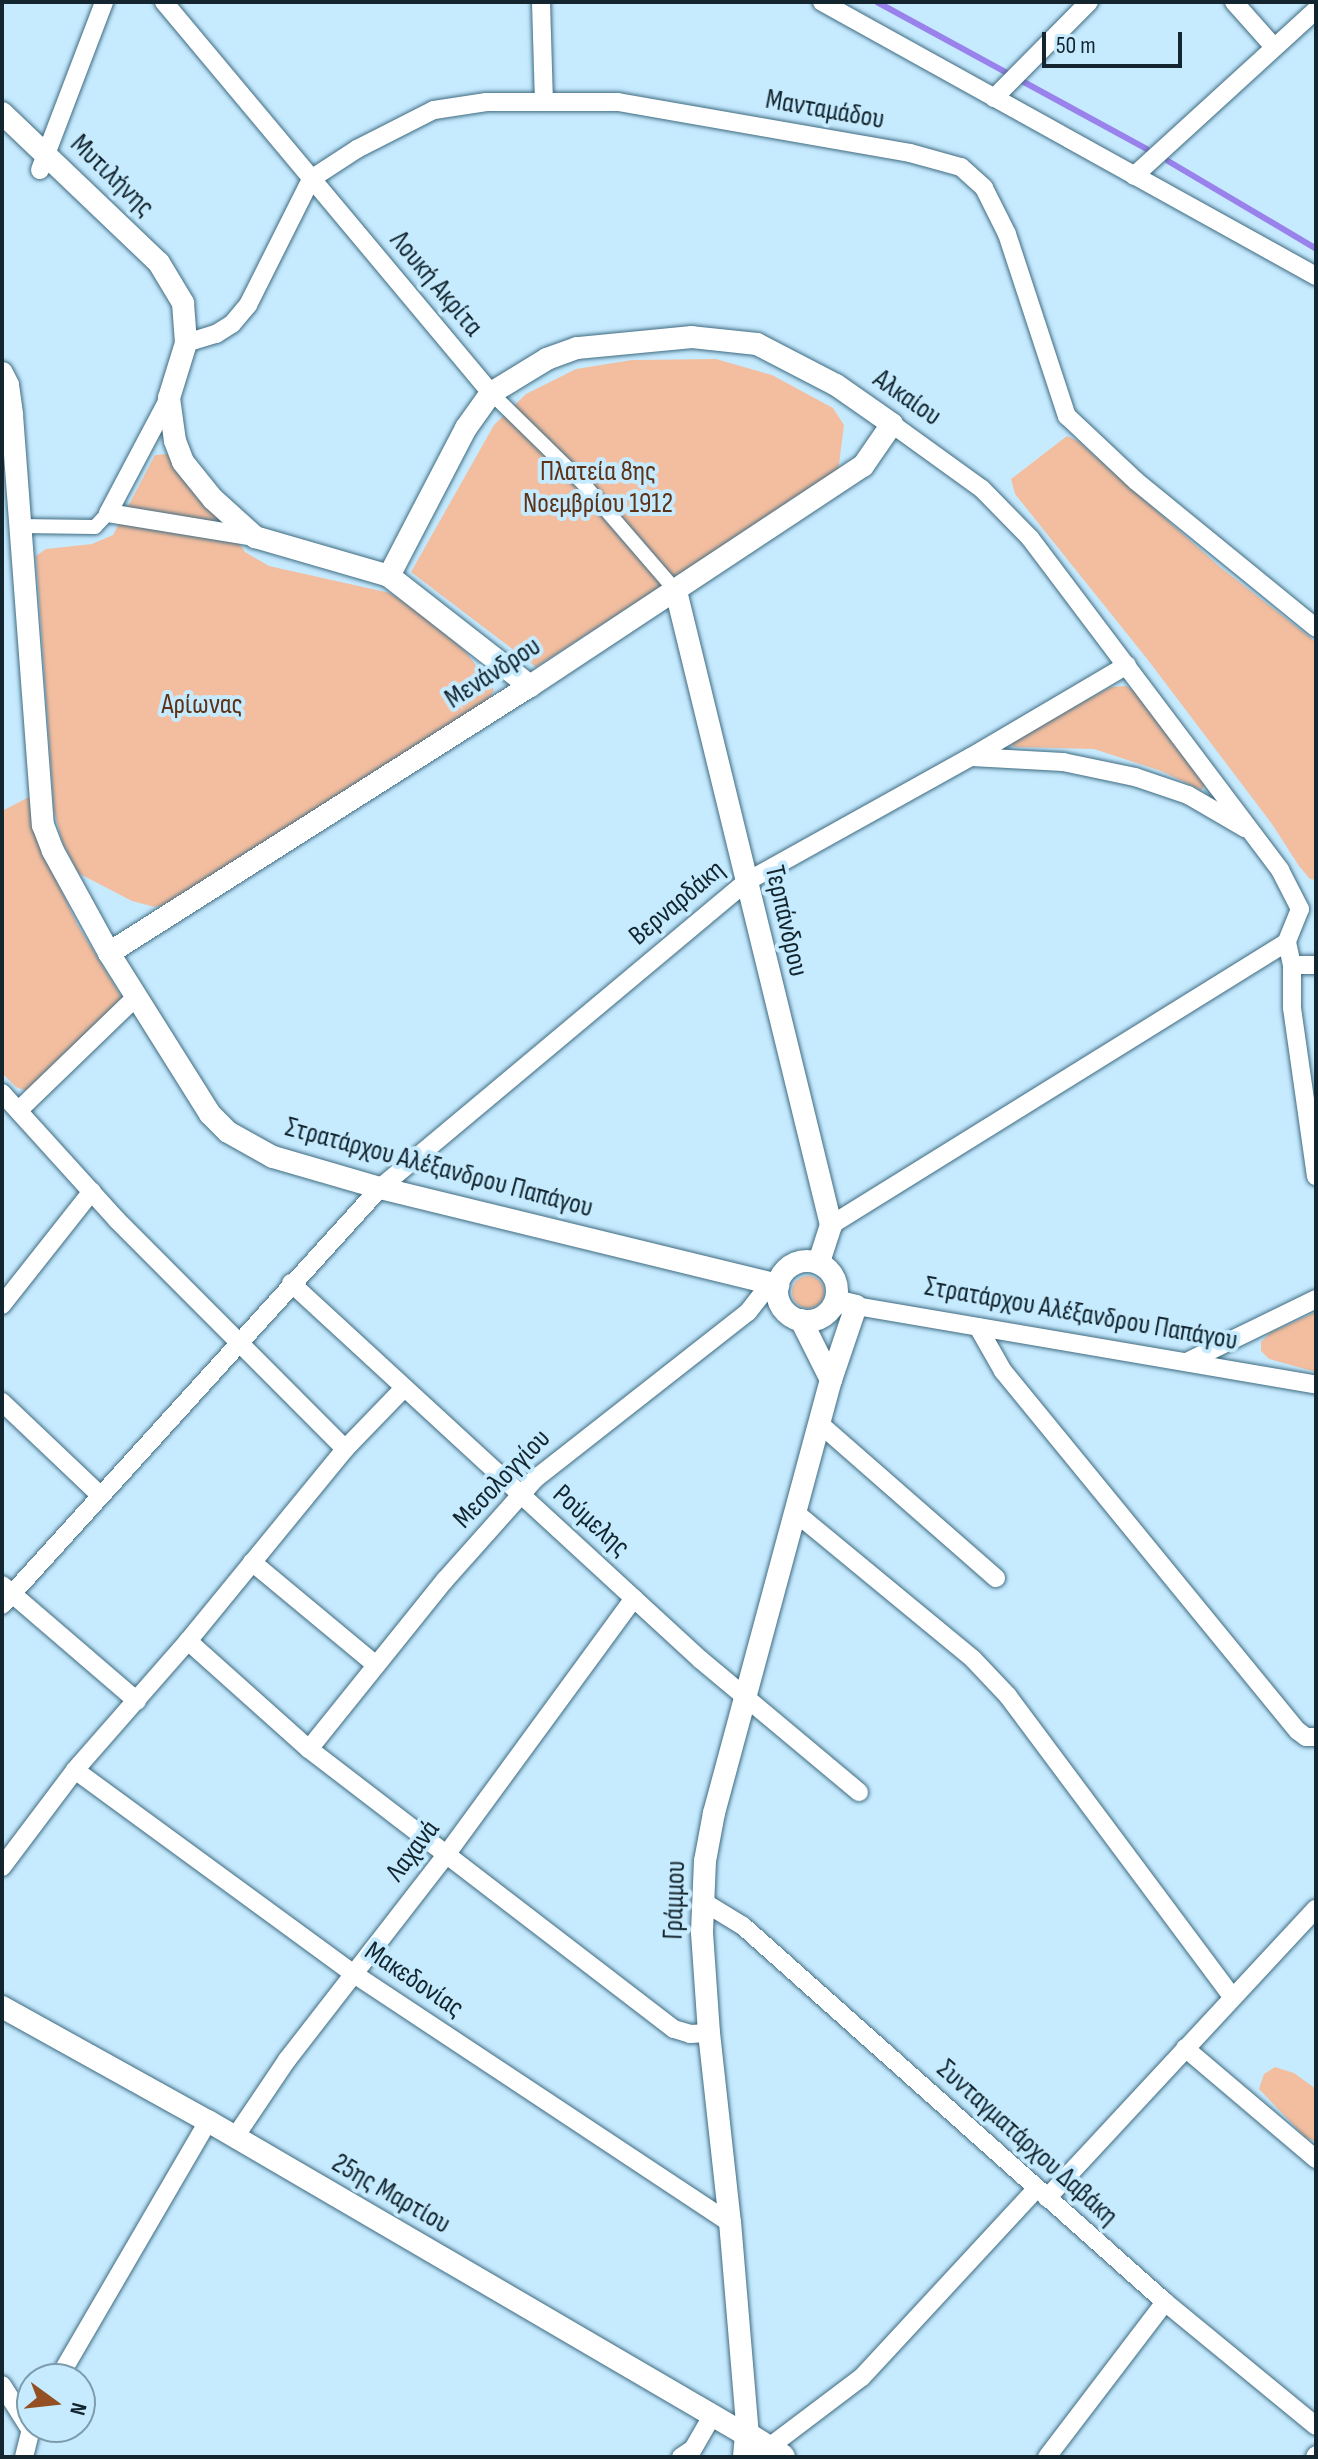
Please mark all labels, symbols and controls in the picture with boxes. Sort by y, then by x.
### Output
scale bar [1046,16,1186,66]
text: 50 m [1056,31,1096,60]
street label: Μανταμάδου [763,83,887,137]
street label: Μυτιλήνης [63,128,161,224]
street label: Λουκή Ακρίτα [382,225,490,343]
street label: Αλκαίου [866,363,948,433]
park label: Πλατεία 8ης Νοεμβρίου 1912 [523,455,673,521]
street label: Μενάνδρου [439,630,547,716]
park label: Αρίωνας [162,688,242,722]
street label: Βερναρδάκη [622,853,732,953]
street label: Τερπάνδρου [757,862,815,980]
street label: Στρατάρχου Αλέξανδρου Παπάγου [281,1111,597,1225]
street label: Στρατάρχου Αλέξανδρου Παπάγου [922,1270,1240,1358]
street label: Μεσολογγίου [446,1422,558,1536]
street label: Ρούμελης [546,1478,636,1564]
street label: Λαχανά [379,1814,447,1888]
street label: Γράμμου [657,1860,693,1940]
street label: Μακεδονίας [358,1935,470,2025]
street label: Συνταγματάρχου Δαβάκη [930,2053,1124,2233]
street label: 25ης Μαρτίου [326,2147,456,2241]
north arrow [16,2363,96,2443]
text: N [63,2400,92,2418]

